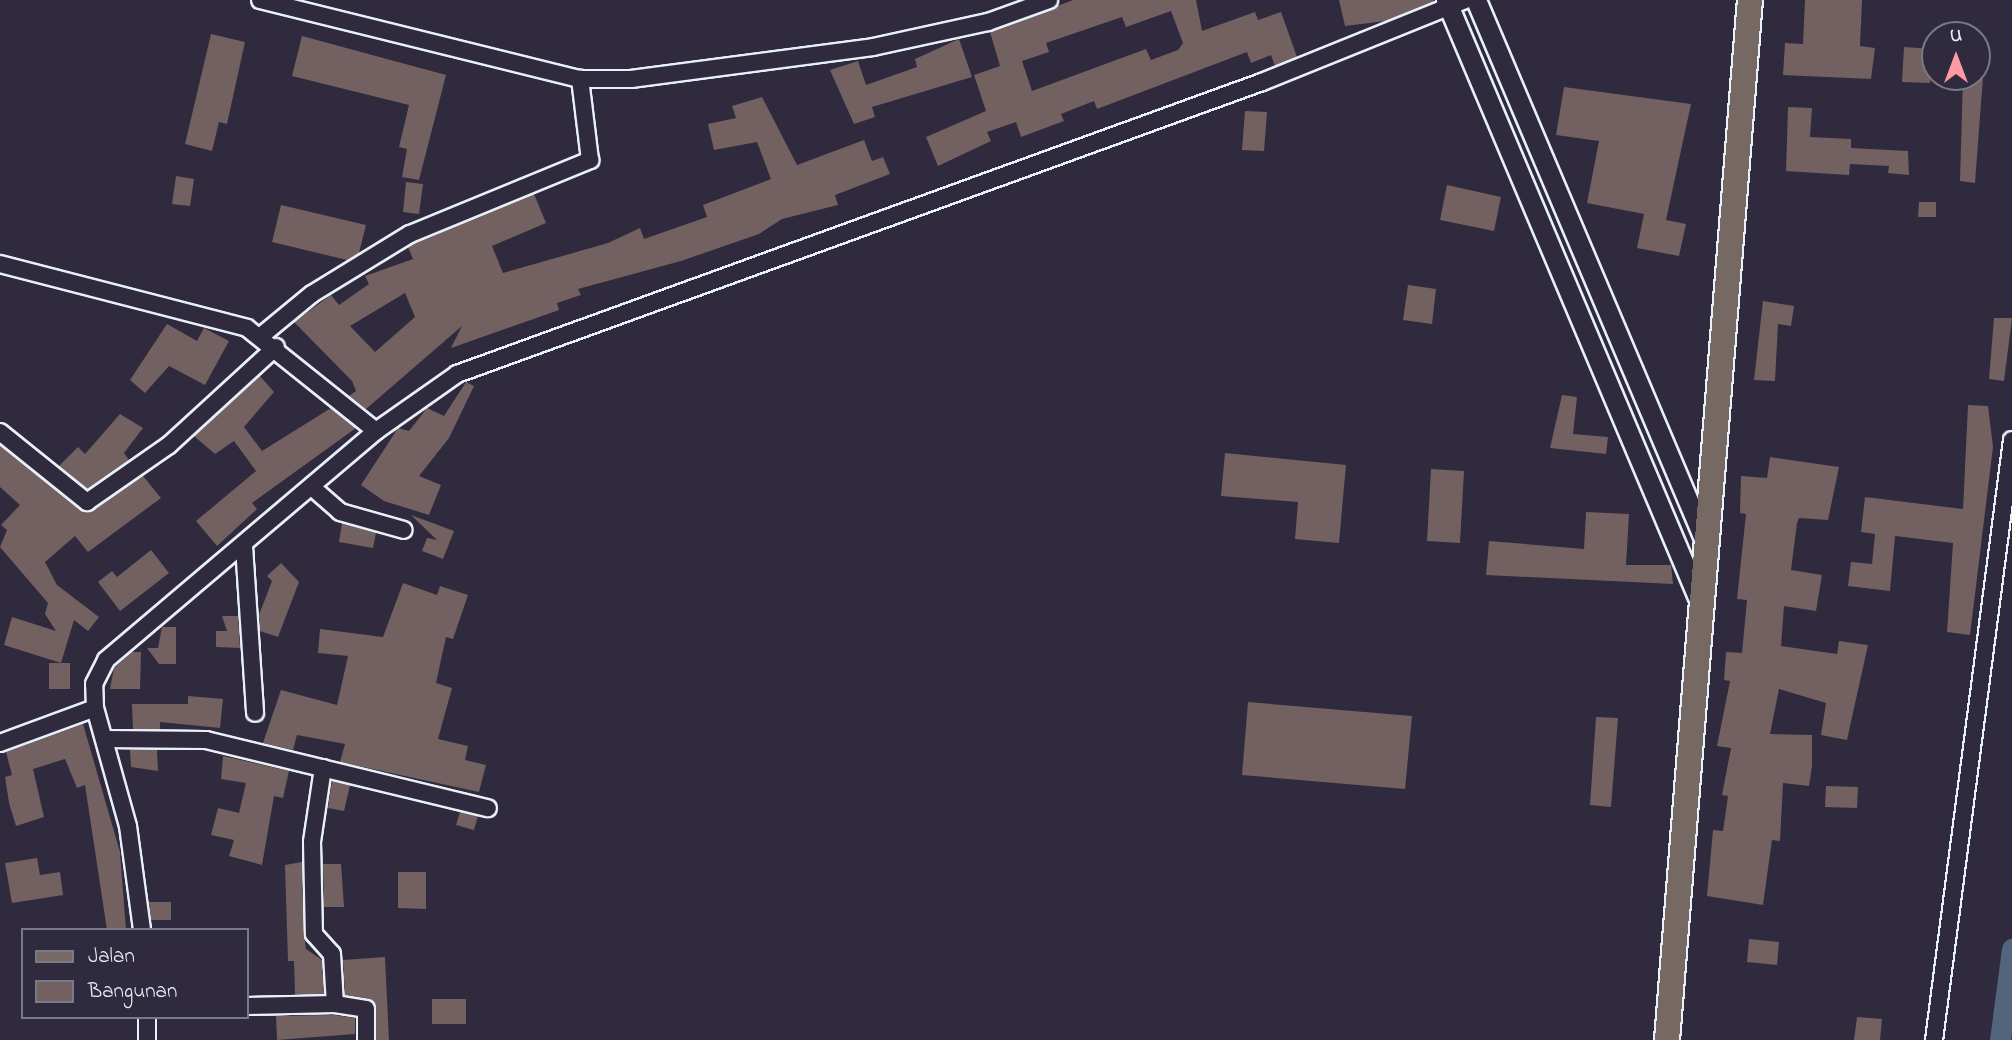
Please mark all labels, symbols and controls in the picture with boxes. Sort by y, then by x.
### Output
north arrow [1921,21,1991,91]
text: U [1950,23,1962,50]
legend [21,928,248,1019]
text: Jalan [88,942,135,972]
text: Bangunan [88,977,177,1007]

